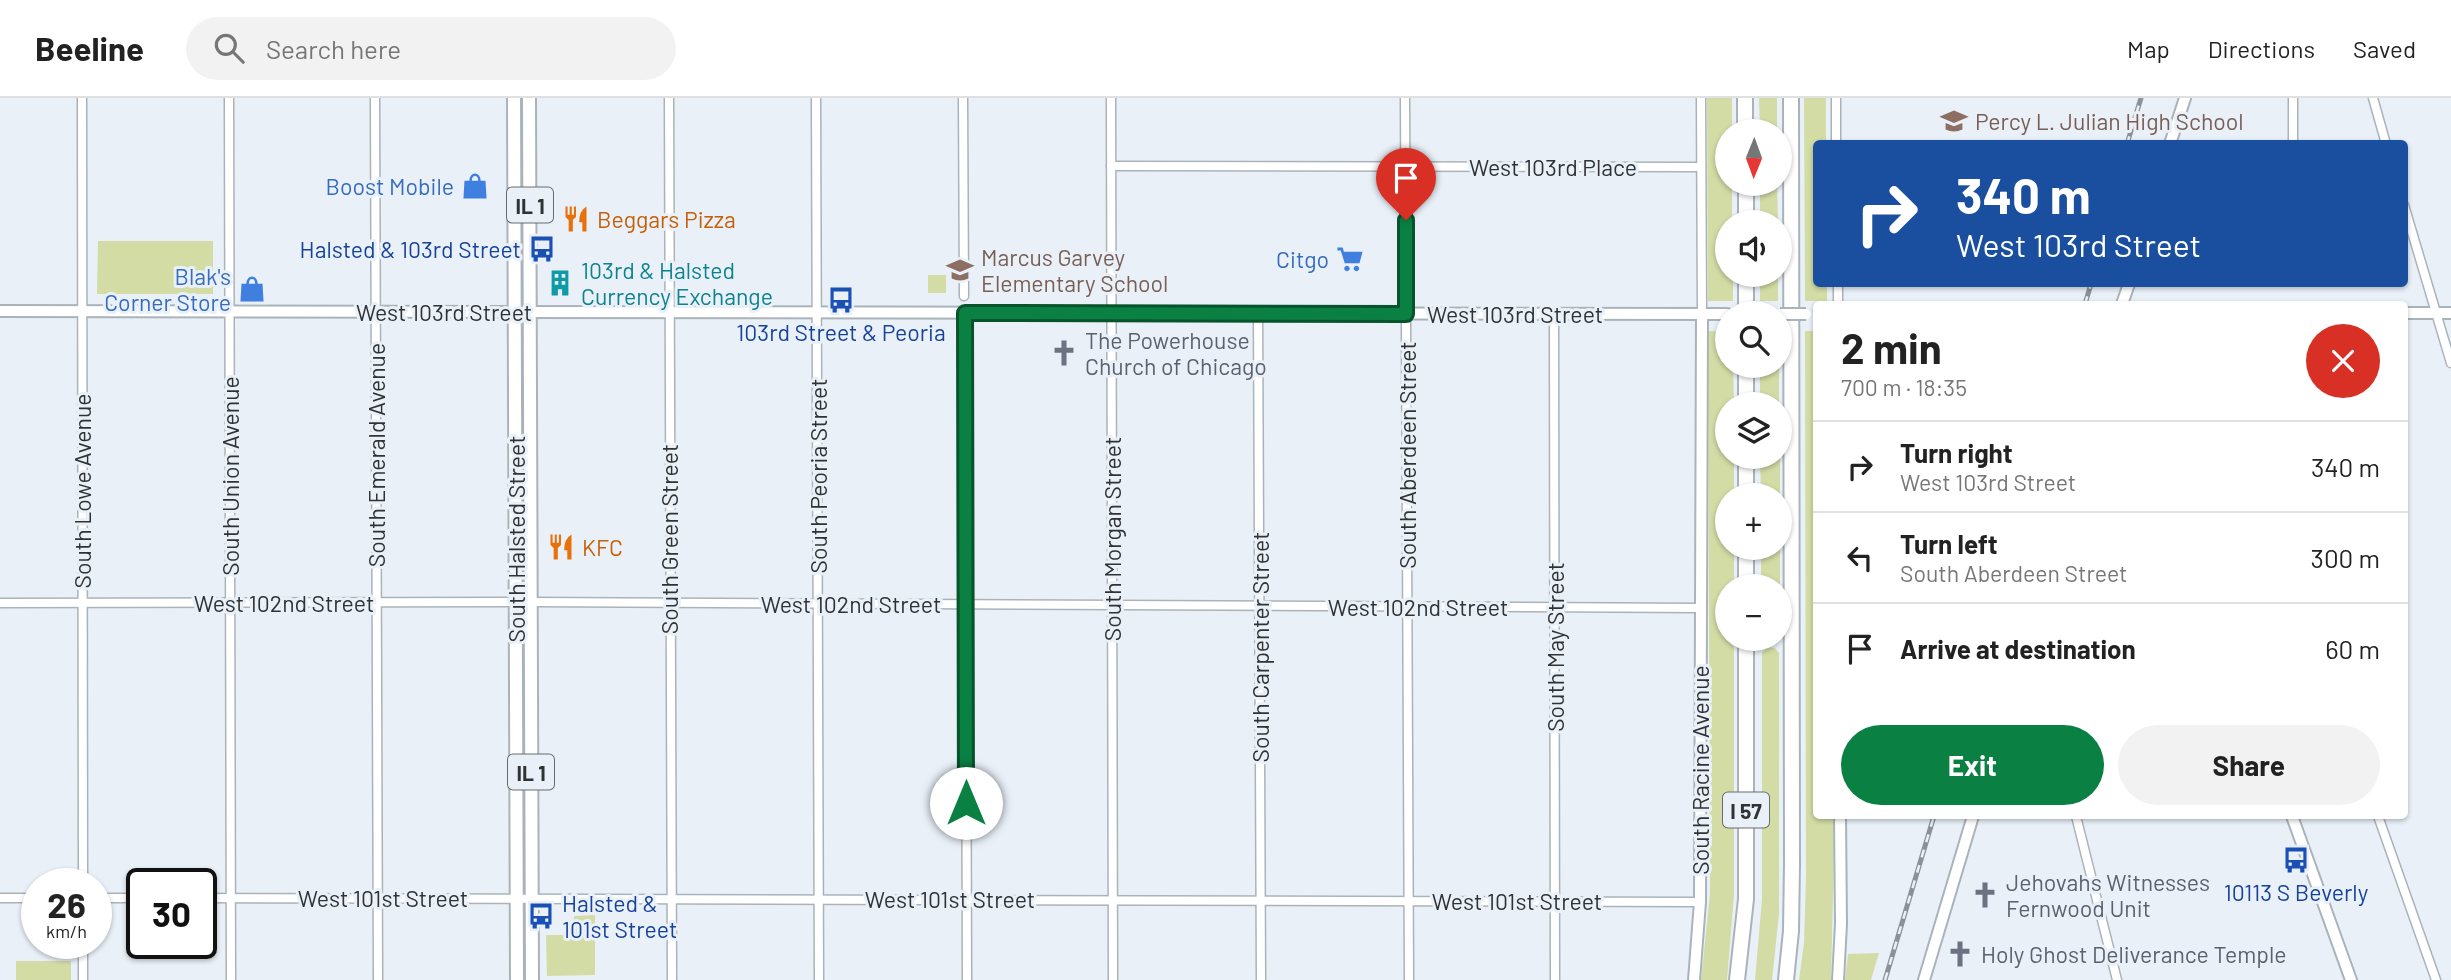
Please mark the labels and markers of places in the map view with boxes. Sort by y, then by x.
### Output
school or university icon: Percy L. Julian High School [1939,106,1969,136]
place label: Percy L. Julian High School [1975,107,2244,135]
pin [1376,148,1436,220]
shop icon: Boost Mobile [460,171,490,201]
place label: Boost Mobile [326,172,454,200]
restaurant icon: Beggars Pizza [561,204,591,234]
place label: Beggars Pizza [597,205,736,233]
bus stop icon: Halsted & 103rd Street [527,234,557,264]
place label: Halsted & 103rd Street [300,235,521,263]
place label: Marcus Garvey Elementary School [981,243,1168,297]
supermarket icon: Citgo [1335,244,1365,274]
place label: Citgo [1276,245,1329,273]
school or university icon: Marcus Garvey Elementary School [945,255,975,285]
place label: 103rd & Halsted Currency Exchange [581,256,773,310]
place label: Blak's Corner Store [104,262,231,316]
building icon: 103rd & Halsted Currency Exchange [545,268,575,298]
shop icon: Blak's Corner Store [237,274,267,304]
bus stop icon: 103rd Street & Peoria [826,285,856,315]
place label: 103rd Street & Peoria [736,318,946,346]
place label: The Powerhouse Church of Chicago [1085,326,1267,380]
church icon: The Powerhouse Church of Chicago [1049,338,1079,368]
restaurant icon: KFC [546,532,576,562]
place label: KFC [582,533,623,561]
bus stop icon: 10113 S Beverly [2281,845,2311,875]
place label: Jehovahs Witnesses Fernwood Unit [2006,868,2210,922]
place label: 10113 S Beverly [2224,878,2369,906]
church icon: Jehovahs Witnesses Fernwood Unit [1970,880,2000,910]
place label: Halsted & 101st Street [562,889,677,943]
bus stop icon: Halsted & 101st Street [526,901,556,931]
church icon: Holy Ghost Deliverance Temple [1945,939,1975,969]
place label: Holy Ghost Deliverance Temple [1981,940,2286,968]

